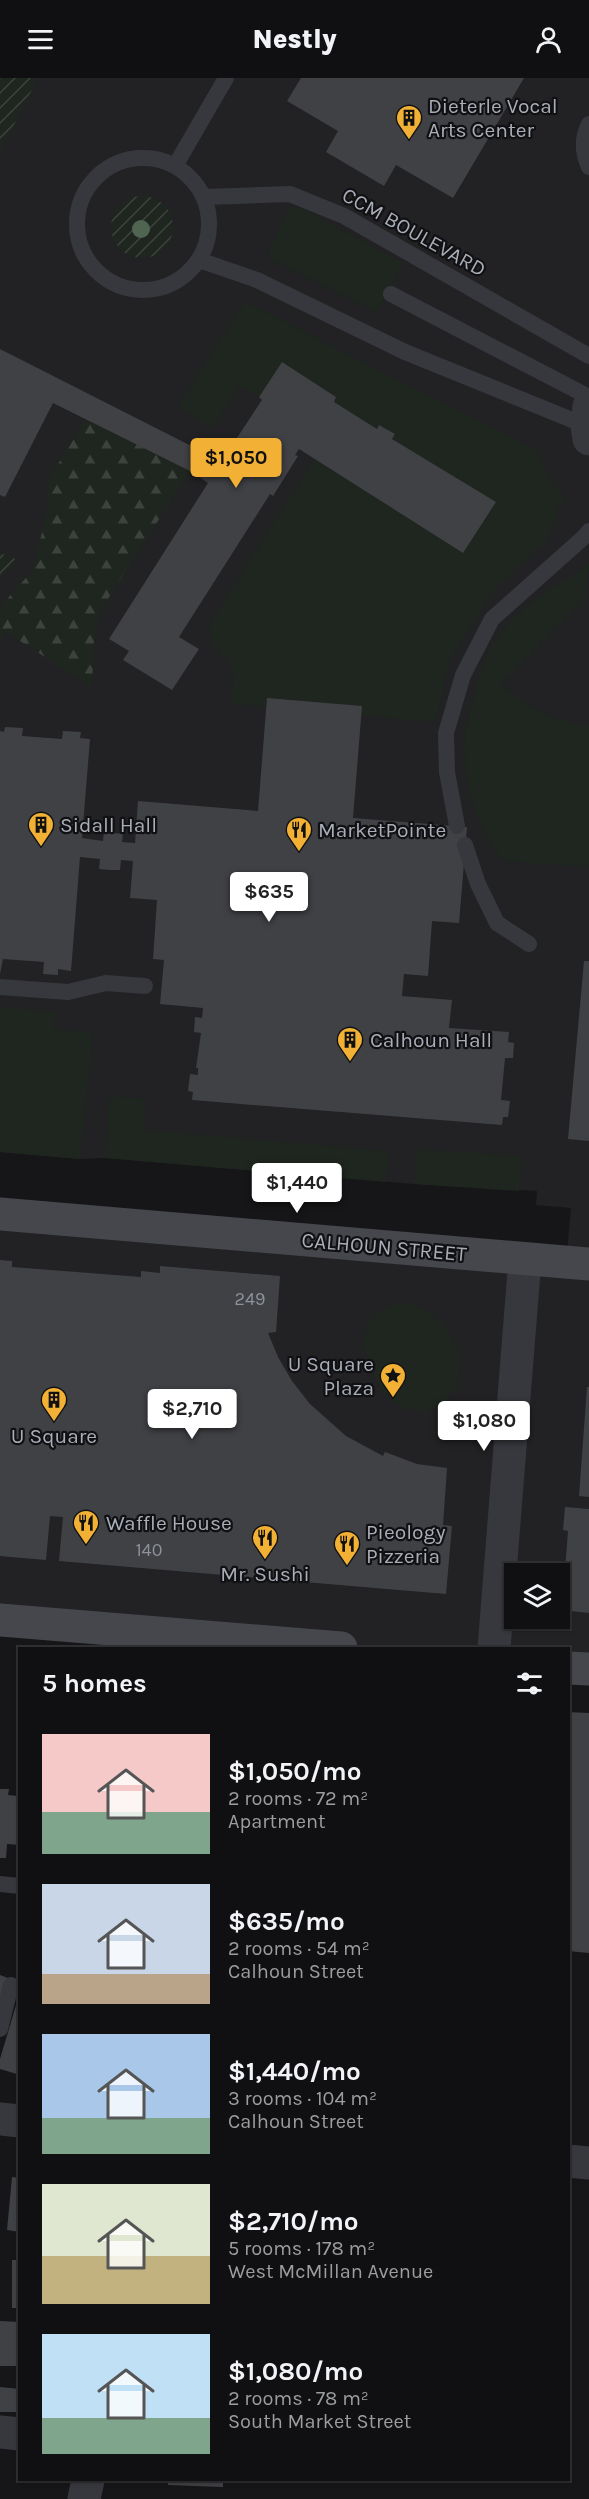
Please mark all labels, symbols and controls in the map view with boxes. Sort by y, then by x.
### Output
icon: menu [24,23,57,56]
text: Nestly [252,23,337,55]
icon: person [532,23,565,56]
place label: Dieterle Vocal Arts Center [428,94,558,142]
building icon: Dieterle Vocal Arts Center [394,103,424,141]
street label: CCM BOULEVARD [338,183,490,281]
pin: $1,050 [187,438,285,489]
text: $1,050 [205,446,267,469]
building icon: Sidall Hall [26,810,56,848]
place label: Sidall Hall [60,813,157,837]
restaurant icon: MarketPointe [284,815,314,853]
place label: MarketPointe [318,818,446,842]
pin: $635 [233,872,305,923]
text: $635 [244,880,294,903]
building icon: Calhoun Hall [335,1025,365,1063]
place label: Calhoun Hall [370,1028,492,1052]
pin: $1,440 [248,1163,346,1214]
text: $1,440 [266,1171,328,1194]
street label: CALHOUN STREET [300,1228,468,1266]
house number: 249 [235,1288,265,1310]
place label: U Square Plaza [288,1352,374,1400]
place icon: U Square Plaza [378,1361,408,1399]
building icon: U Square [39,1385,69,1423]
pin: $2,710 [143,1389,241,1440]
text: $2,710 [162,1397,222,1420]
pin: $1,080 [435,1401,533,1452]
text: $1,080 [452,1409,516,1432]
place label: U Square [11,1424,97,1448]
restaurant icon: Waffle House [71,1508,101,1546]
place label: Waffle House [106,1511,232,1535]
place label: Pieology Pizzeria [366,1520,446,1568]
restaurant icon: Mr. Sushi [250,1523,280,1561]
restaurant icon: Pieology Pizzeria [332,1529,362,1567]
house number: 140 [136,1539,162,1561]
place label: Mr. Sushi [220,1562,310,1586]
map controls [504,1563,570,1629]
button: layers [504,1563,570,1629]
icon: filters [513,1667,546,1700]
text: 5 homes [42,1668,147,1699]
text: $1,050/mo [228,1756,361,1787]
icon: home [90,1758,162,1830]
text: 2 rooms · 72 m² [228,1787,368,1810]
text: Apartment [228,1810,326,1833]
text: $635/mo [228,1906,345,1937]
icon: home [90,1908,162,1980]
text: 2 rooms · 54 m² [228,1937,370,1960]
text: Calhoun Street [228,1960,364,1983]
text: $1,440/mo [228,2056,361,2087]
icon: home [90,2058,162,2130]
text: 3 rooms · 104 m² [228,2087,377,2110]
text: Calhoun Street [228,2110,364,2133]
text: $2,710/mo [228,2206,359,2237]
icon: home [90,2208,162,2280]
text: 5 rooms · 178 m² [228,2237,375,2260]
text: West McMillan Avenue [228,2260,433,2283]
text: $1,080/mo [228,2356,363,2387]
icon: home [90,2358,162,2430]
text: 2 rooms · 78 m² [228,2387,369,2410]
text: South Market Street [228,2410,411,2433]

